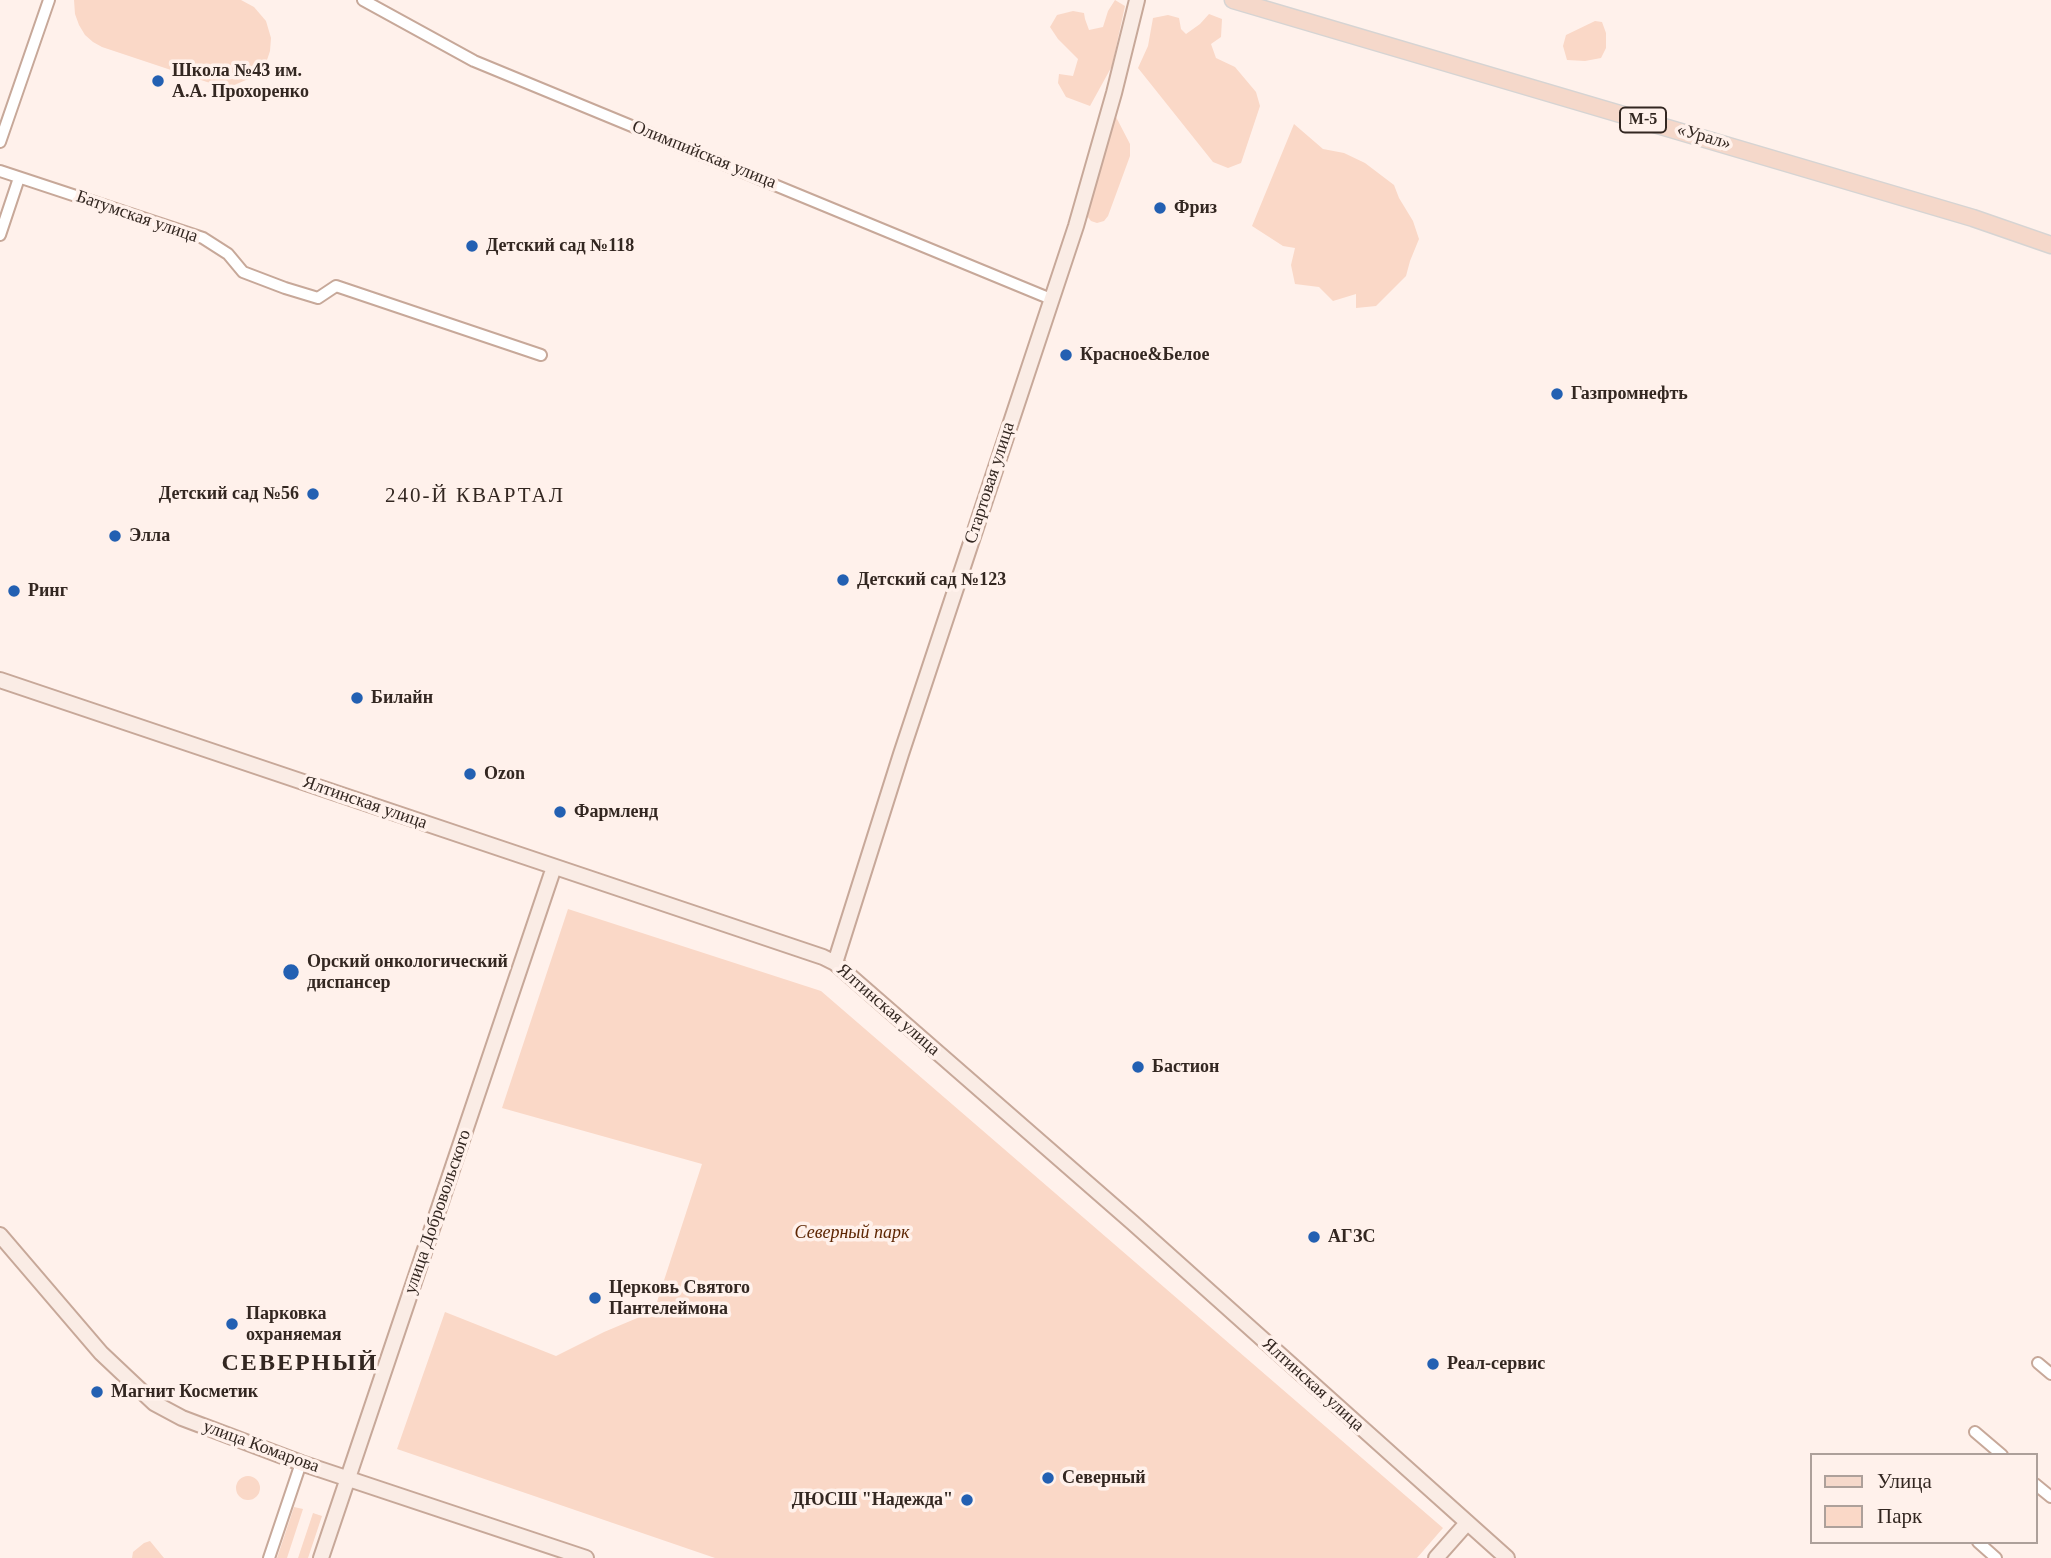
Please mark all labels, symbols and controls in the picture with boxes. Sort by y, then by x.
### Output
place label: Школа №43 им. А.А. Прохоренко [172,60,309,102]
marker: Школа №43 им. А.А. Прохоренко [150,73,166,89]
road number: М-5 [1620,108,1666,132]
street label: Олимпийская улица [629,116,779,194]
street label: «Урал» [1674,119,1734,155]
street label: Батумская улица [73,186,201,248]
place label: Фриз [1174,197,1217,219]
marker: Фриз [1152,200,1168,216]
place label: Детский сад №118 [486,235,634,257]
marker: Детский сад №118 [464,238,480,254]
place label: Красное&Белое [1080,344,1209,366]
marker: Красное&Белое [1058,347,1074,363]
place label: Газпромнефть [1571,383,1688,405]
marker: Газпромнефть [1549,386,1565,402]
street label: Стартовая улица [960,419,1020,547]
place label: Детский сад №56 [159,483,299,505]
district label: 240-Й КВАРТАЛ [387,483,563,509]
marker: Детский сад №56 [305,486,321,502]
place label: Элла [129,525,170,547]
marker: Элла [107,528,123,544]
place label: Детский сад №123 [857,569,1006,591]
marker: Детский сад №123 [835,572,851,588]
place label: Ринг [28,580,68,602]
marker: Ринг [6,583,22,599]
place label: Билайн [371,687,433,709]
marker: Билайн [349,690,365,706]
place label: Ozon [484,763,525,785]
marker: Ozon [462,766,478,782]
street label: Ялтинская улица [300,772,430,834]
place label: Фармленд [574,801,658,823]
marker: Фармленд [552,804,568,820]
place label: Орский онкологический диспансер [307,951,508,993]
street label: Ялтинская улица [832,959,944,1061]
marker: Орский онкологический диспансер [281,962,301,982]
place label: Бастион [1152,1056,1219,1078]
marker: Бастион [1130,1059,1146,1075]
street label: улица Добровольского [400,1127,476,1297]
park label: Северный парк [795,1222,909,1244]
place label: АГЗС [1328,1226,1375,1248]
marker: АГЗС [1306,1229,1322,1245]
place label: Церковь Святого Пантелеймона [609,1277,750,1320]
marker: Церковь Святого Пантелеймона [587,1290,603,1306]
place label: Парковка охраняемая [246,1303,342,1346]
marker: Парковка охраняемая [224,1316,240,1332]
street label: Ялтинская улица [1258,1334,1368,1436]
district label: СЕВЕРНЫЙ [223,1350,377,1378]
place label: Реал-сервис [1447,1353,1545,1375]
marker: Реал-сервис [1425,1356,1441,1372]
place label: Магнит Косметик [111,1381,258,1403]
marker: Магнит Косметик [89,1384,105,1400]
street label: улица Комарова [200,1416,322,1478]
legend [1810,1453,2037,1544]
place label: Северный [1062,1467,1146,1489]
text: Улица [1877,1469,1932,1493]
marker: Северный [1040,1470,1056,1486]
place label: ДЮСШ "Надежда" [792,1489,953,1511]
marker: ДЮСШ "Надежда" [959,1492,975,1508]
text: Парк [1877,1504,1922,1528]

